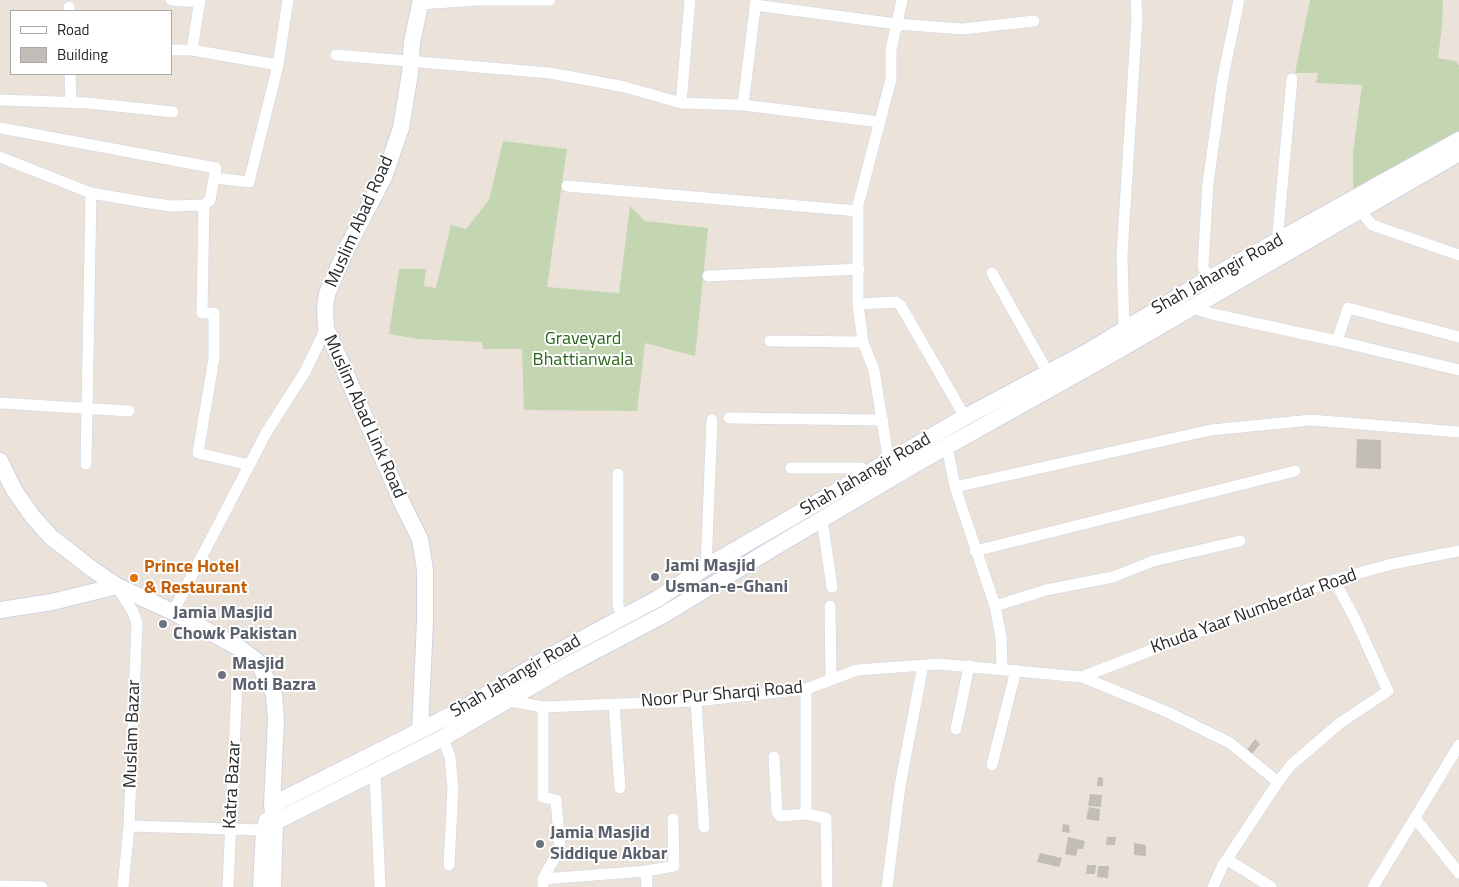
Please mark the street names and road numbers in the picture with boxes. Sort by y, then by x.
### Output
street label: Muslim Abad Road [321,153,399,291]
street label: Shah Jahangir Road [1148,230,1288,320]
street label: Muslim Abad Link Road [318,332,410,502]
street label: Shah Jahangir Road [797,429,935,521]
street label: Khuda Yaar Numberdar Road [1148,565,1360,659]
street label: Shah Jahangir Road [447,631,585,723]
street label: Noor Pur Sharqi Road [640,677,804,713]
street label: Muslam Bazar [120,679,146,789]
street label: Katra Bazar [220,740,246,830]

